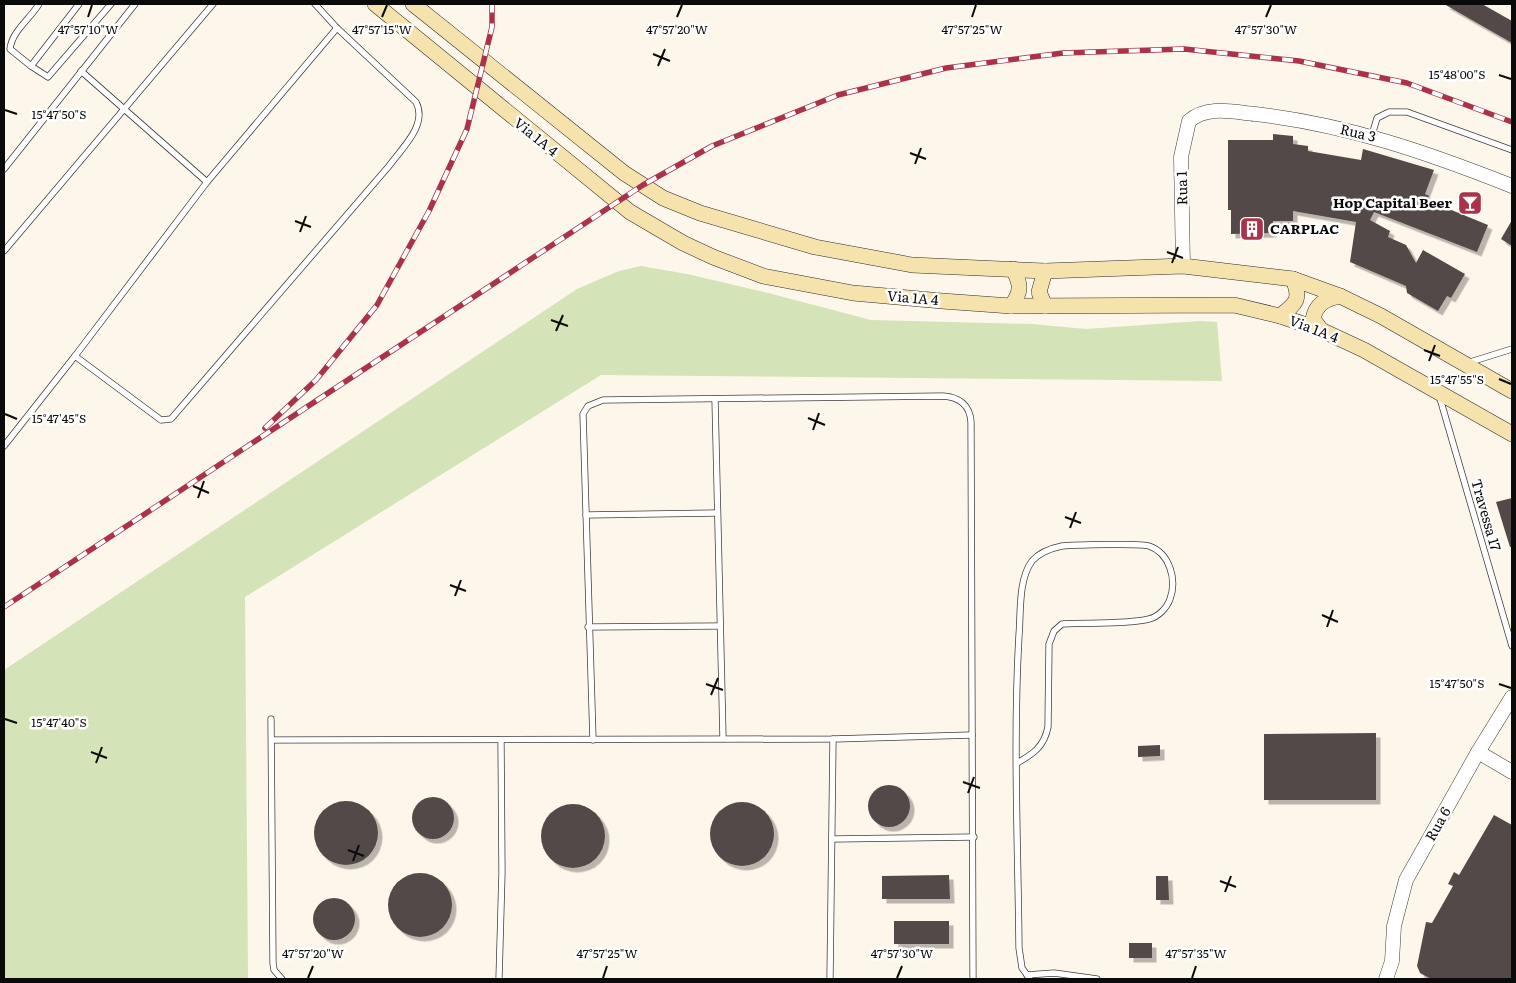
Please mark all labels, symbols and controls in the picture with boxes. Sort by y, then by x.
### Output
text: 47°57'10"W [58,20,118,38]
text: 47°57'15"W [352,20,412,38]
text: 47°57'20"W [646,20,708,38]
text: 47°57'25"W [941,20,1003,38]
text: 47°57'30"W [1235,20,1297,38]
text: 15°48'00"S [1429,65,1485,83]
text: 15°47'50"S [32,105,86,123]
street label: Via 1A 4 [510,112,563,160]
street label: Rua 3 [1338,118,1378,146]
street label: Rua 1 [1171,170,1191,205]
bar icon: Hop Capital Beer [1457,190,1483,216]
place label: Hop Capital Beer [1333,192,1452,212]
building icon: CARPLAC [1239,216,1265,242]
place label: CARPLAC [1270,218,1339,238]
street label: Via 1A 4 [886,285,940,309]
street label: Via 1A 4 [1287,309,1342,347]
text: 15°47'55"S [1430,370,1484,388]
text: 15°47'45"S [32,409,86,427]
street label: Travessa 17 [1467,476,1507,553]
text: 15°47'50"S [1430,674,1484,692]
text: 15°47'40"S [31,713,87,731]
street label: Rua 6 [1420,802,1455,844]
text: 47°57'20"W [282,944,344,962]
text: 47°57'25"W [576,944,638,962]
text: 47°57'30"W [871,944,933,962]
text: 47°57'35"W [1165,944,1227,962]

